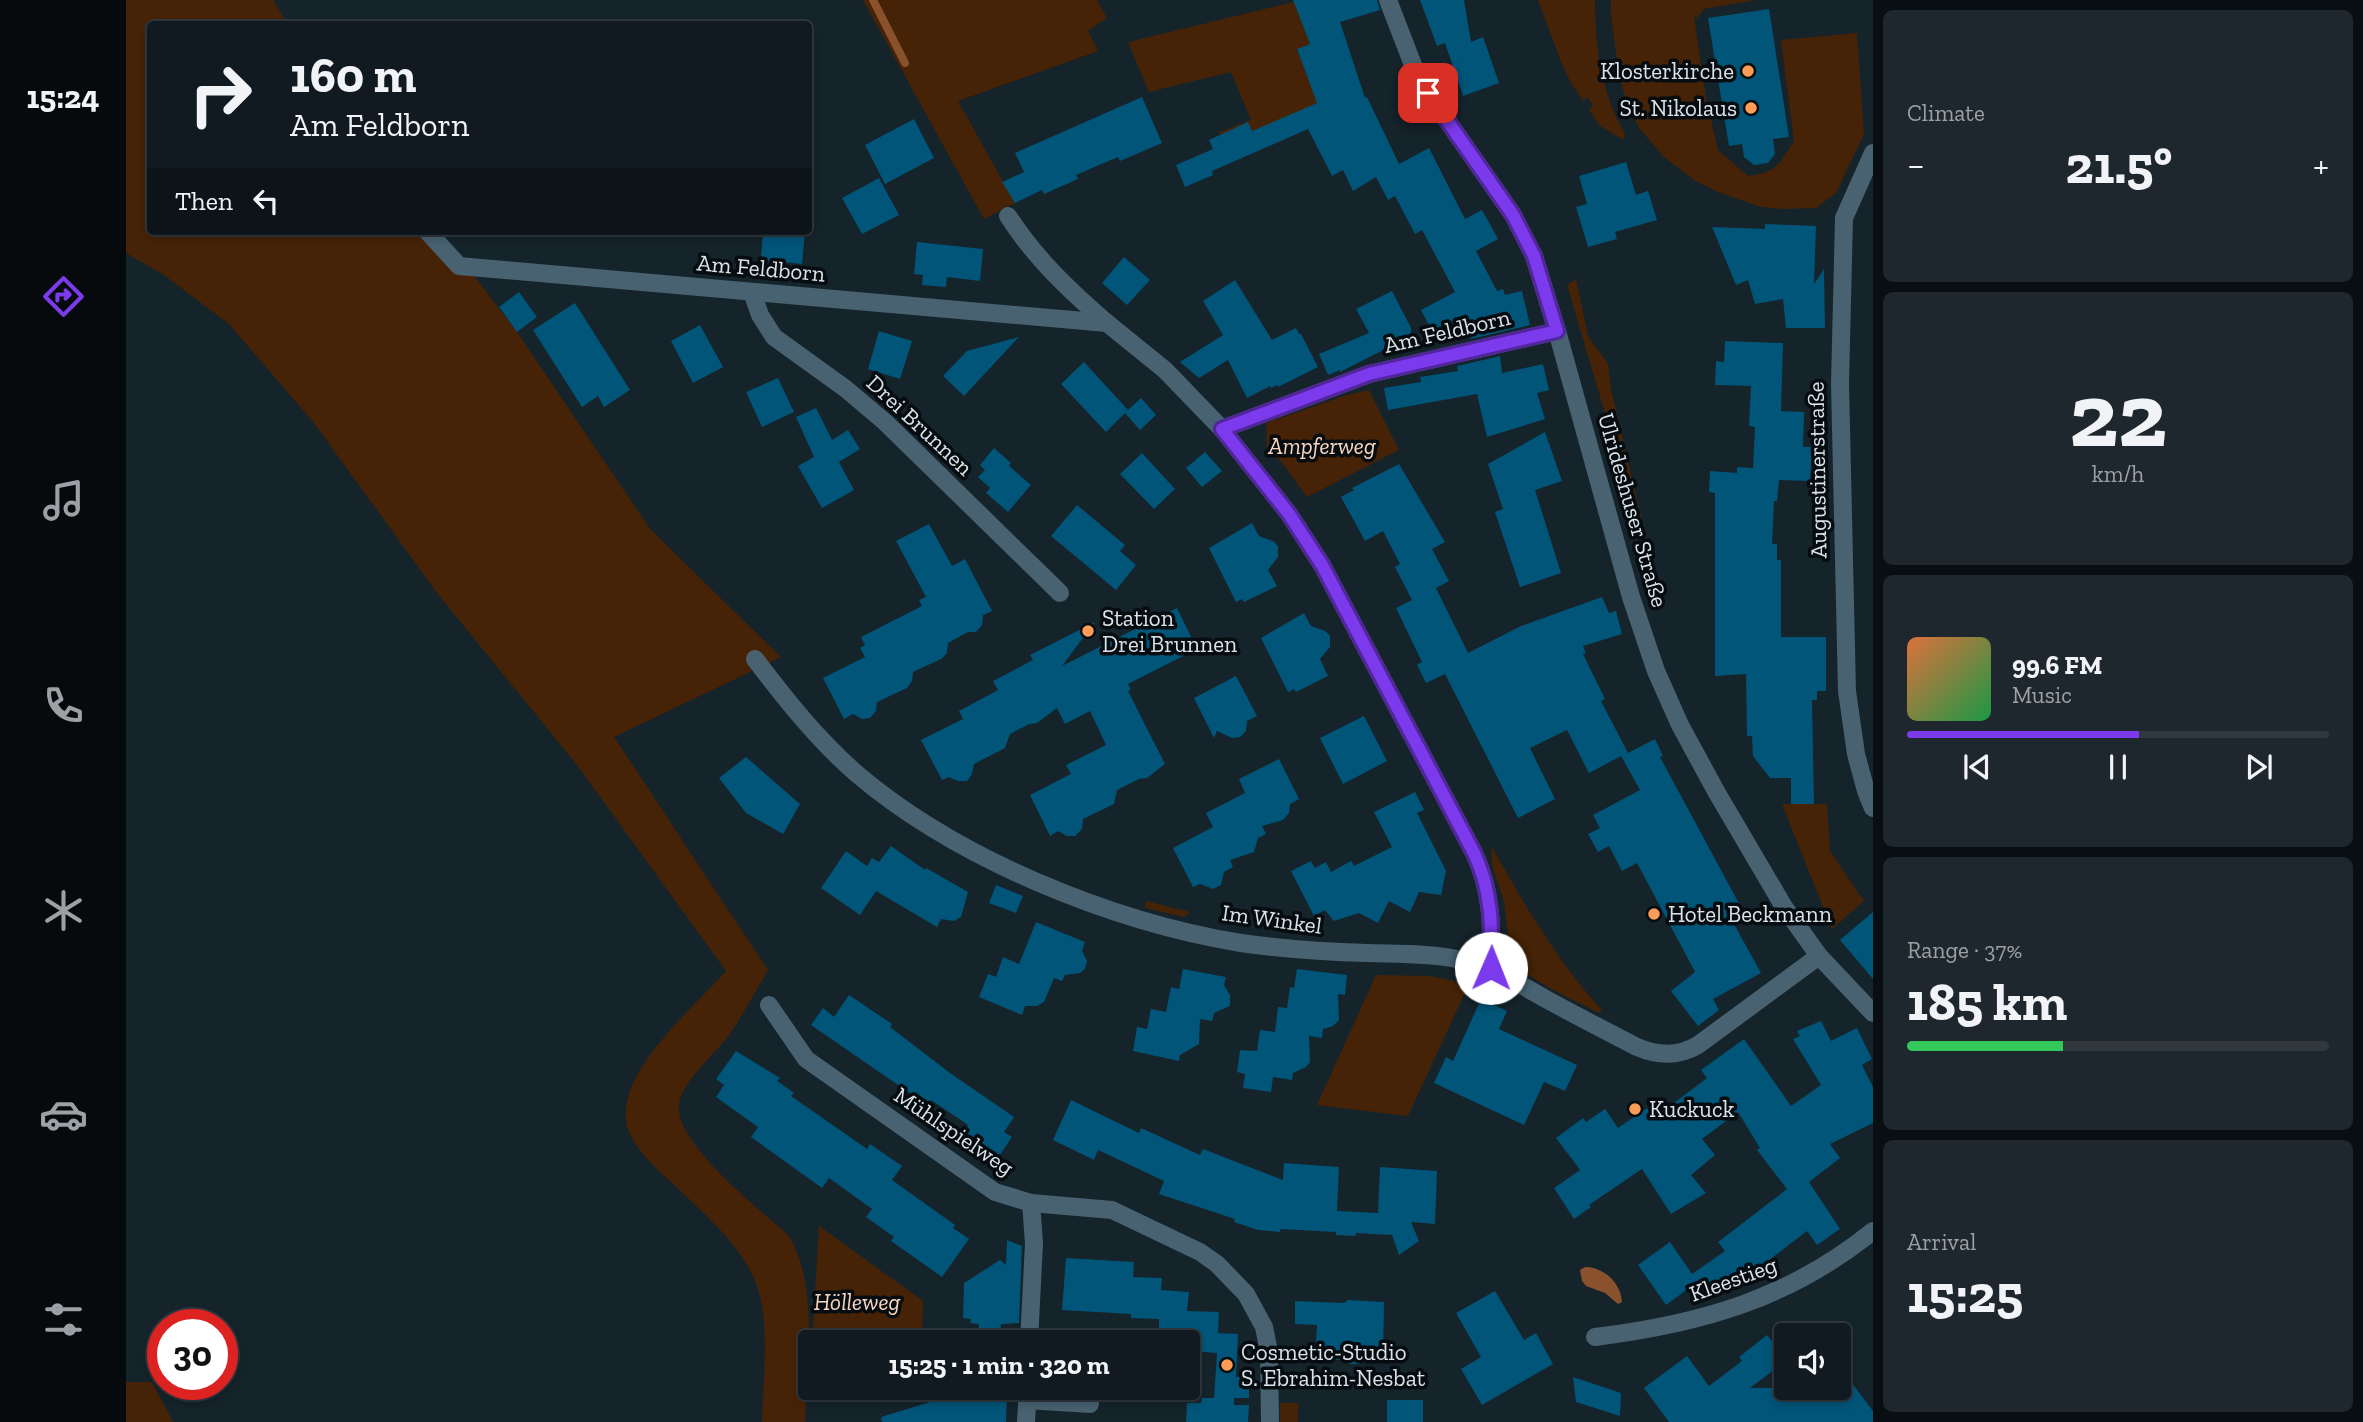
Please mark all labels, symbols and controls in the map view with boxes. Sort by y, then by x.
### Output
text: 160 m [290,46,416,105]
icon: right [175,49,266,140]
place label: Klosterkirche [1600,57,1734,85]
pin [1398,63,1458,123]
marker: Klosterkirche [1740,63,1756,79]
icon: arrive [1409,74,1447,112]
text: 15:24 [27,78,100,116]
place label: St. Nikolaus [1620,94,1737,122]
text: Climate [1907,99,1985,127]
marker: St. Nikolaus [1743,100,1759,116]
text: Am Feldborn [290,106,469,144]
text: 21.5° [2065,134,2172,196]
text: − [1907,142,1925,188]
text: + [2313,142,2329,188]
icon: left [247,182,285,220]
text: Then [175,185,233,217]
street label: Am Feldborn [696,248,826,288]
icon: directions [39,272,88,321]
street label: Am Feldborn [1381,303,1513,359]
text: 22 [2069,360,2167,469]
street label: Drei Brunnen [861,369,979,481]
street label: Augustinerstraße [1801,381,1833,559]
street label: Ulrideshuser Straße [1592,410,1674,610]
park label: Ampferweg [1267,432,1376,460]
text: km/h [2092,460,2144,488]
icon: music [39,476,88,525]
place label: Station Drei Brunnen [1102,604,1237,658]
marker: Station Drei Brunnen [1080,623,1096,639]
text: 99.6 FM [2012,649,2102,681]
icon: phone [39,681,88,730]
text: Music [2012,681,2072,709]
icon: previous [1958,748,1996,786]
icon: pause [2099,748,2137,786]
icon: next [2240,748,2278,786]
icon: climate [39,886,88,935]
street label: Im Winkel [1220,898,1324,940]
place label: Hotel Beckmann [1668,900,1832,928]
marker: Hotel Beckmann [1646,906,1662,922]
position arrow [1454,931,1528,1005]
text: Range · 37% [1907,936,2022,964]
text: 185 km [1907,971,2067,1033]
street label: Mühlspielweg [889,1081,1020,1182]
icon: car [39,1090,88,1139]
place label: Kuckuck [1649,1095,1735,1123]
marker: Kuckuck [1627,1101,1643,1117]
text: Arrival [1907,1228,1976,1256]
street label: Kleestieg [1685,1250,1781,1308]
text: 15:25 [1907,1263,2023,1325]
park label: Hölleweg [814,1288,900,1316]
icon: filters [39,1295,88,1344]
speed limit sign: 30 [147,1309,238,1400]
map controls [1774,1323,1851,1400]
button: sound [1774,1323,1851,1400]
place label: Cosmetic-Studio S. Ebrahim-Nesbat [1241,1338,1426,1392]
text: 15:25 · 1 min · 320 m [888,1349,1110,1381]
marker: Cosmetic-Studio S. Ebrahim-Nesbat [1219,1357,1235,1373]

